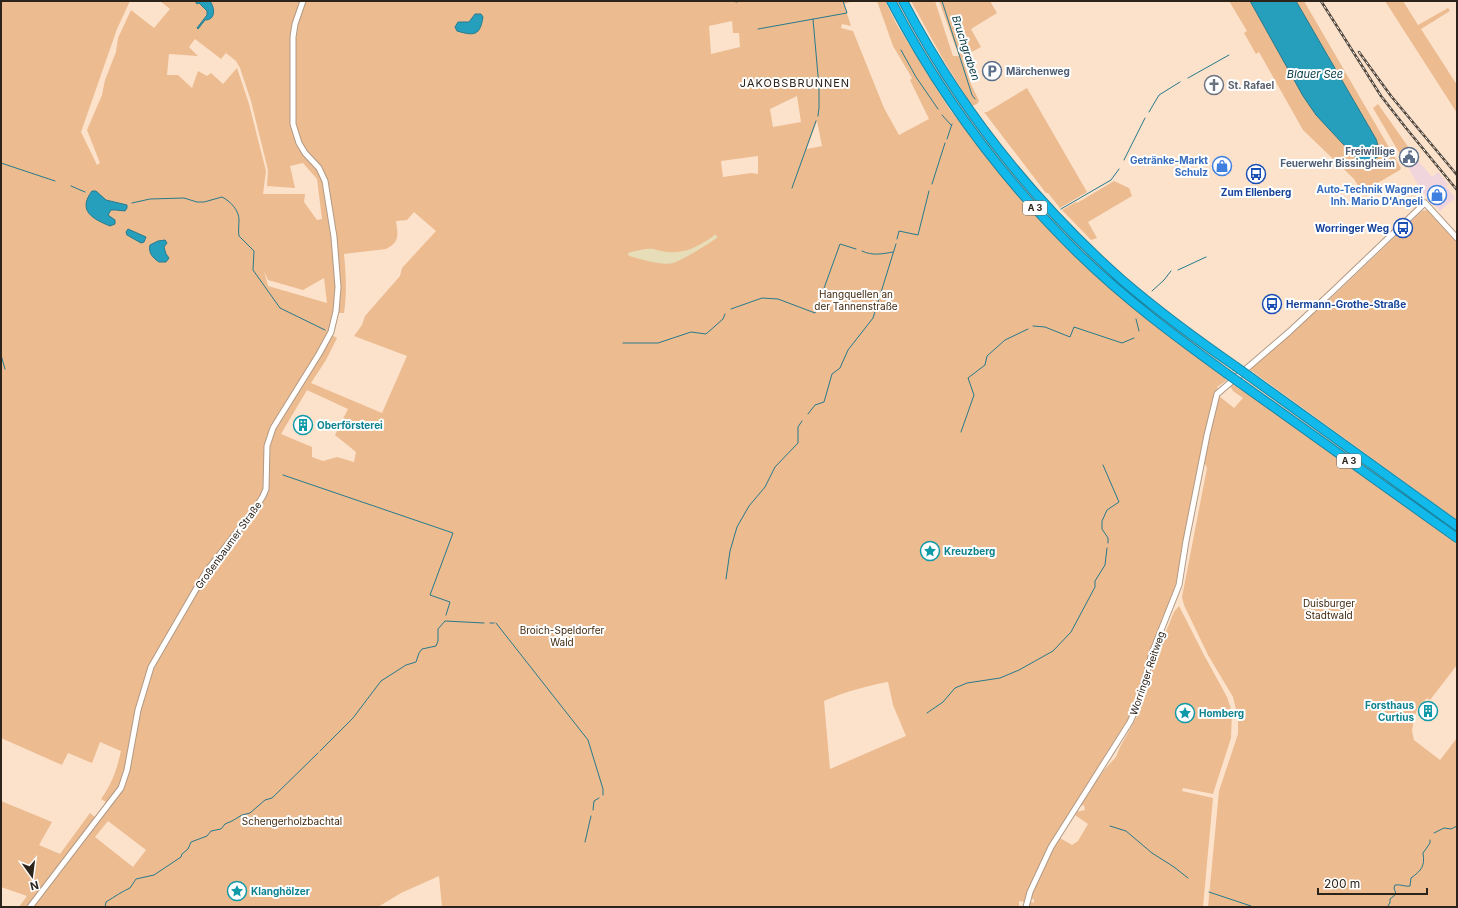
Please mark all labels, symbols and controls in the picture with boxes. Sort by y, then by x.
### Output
water label: Bruchgraben [949,14,983,83]
parking icon: Märchenweg [981,60,1003,82]
place label: Märchenweg [1006,65,1070,78]
water label: Blauer See [1287,67,1343,81]
church icon: St. Rafael [1203,74,1225,96]
district label: JAKOBSBRUNNEN [740,76,850,90]
place label: St. Rafael [1228,79,1274,91]
place label: Freiwillige Feuerwehr Bissingheim [1280,145,1395,170]
public building icon: Freiwillige Feuerwehr Bissingheim [1398,146,1420,168]
place label: Getränke-Markt Schulz [1130,154,1208,178]
shop icon: Getränke-Markt Schulz [1211,155,1233,177]
bus stop icon: Zum Ellenberg [1245,163,1267,185]
place label: Auto-Technik Wagner Inh. Mario D'Angeli [1316,183,1423,208]
shop icon: Auto-Technik Wagner Inh. Mario D'Angeli [1426,184,1448,206]
place label: Zum Ellenberg [1221,186,1291,199]
road number: A 3 [1023,201,1047,215]
bus stop icon: Worringer Weg [1392,217,1414,239]
place label: Worringer Weg [1315,222,1389,235]
park label: Hangquellen an der Tannenstraße [814,288,898,312]
bus stop icon: Hermann-Grothe-Straße [1261,293,1283,315]
place label: Hermann-Grothe-Straße [1286,298,1406,310]
building icon: Oberförsterei [292,414,314,436]
place label: Oberförsterei [317,419,383,431]
road number: A 3 [1337,454,1361,468]
street label: Großenbaumer Straße [192,499,264,591]
place icon: Kreuzberg [919,540,941,562]
place label: Kreuzberg [944,545,995,558]
park label: Duisburger Stadtwald [1303,597,1355,621]
park label: Broich-Speldorfer Wald [520,624,605,648]
street label: Worringer Reitweg [1127,629,1167,717]
place label: Forsthaus Curtius [1365,699,1414,723]
building icon: Forsthaus Curtius [1417,700,1439,722]
place icon: Homberg [1174,702,1196,724]
place label: Homberg [1199,707,1244,720]
park label: Schengerholzbachtal [242,815,342,827]
north arrow [12,856,52,896]
scale bar [1318,870,1427,896]
text: 200 m [1324,876,1360,891]
text: N [29,878,40,894]
place icon: Klanghölzer [226,880,248,902]
place label: Klanghölzer [251,885,310,898]

